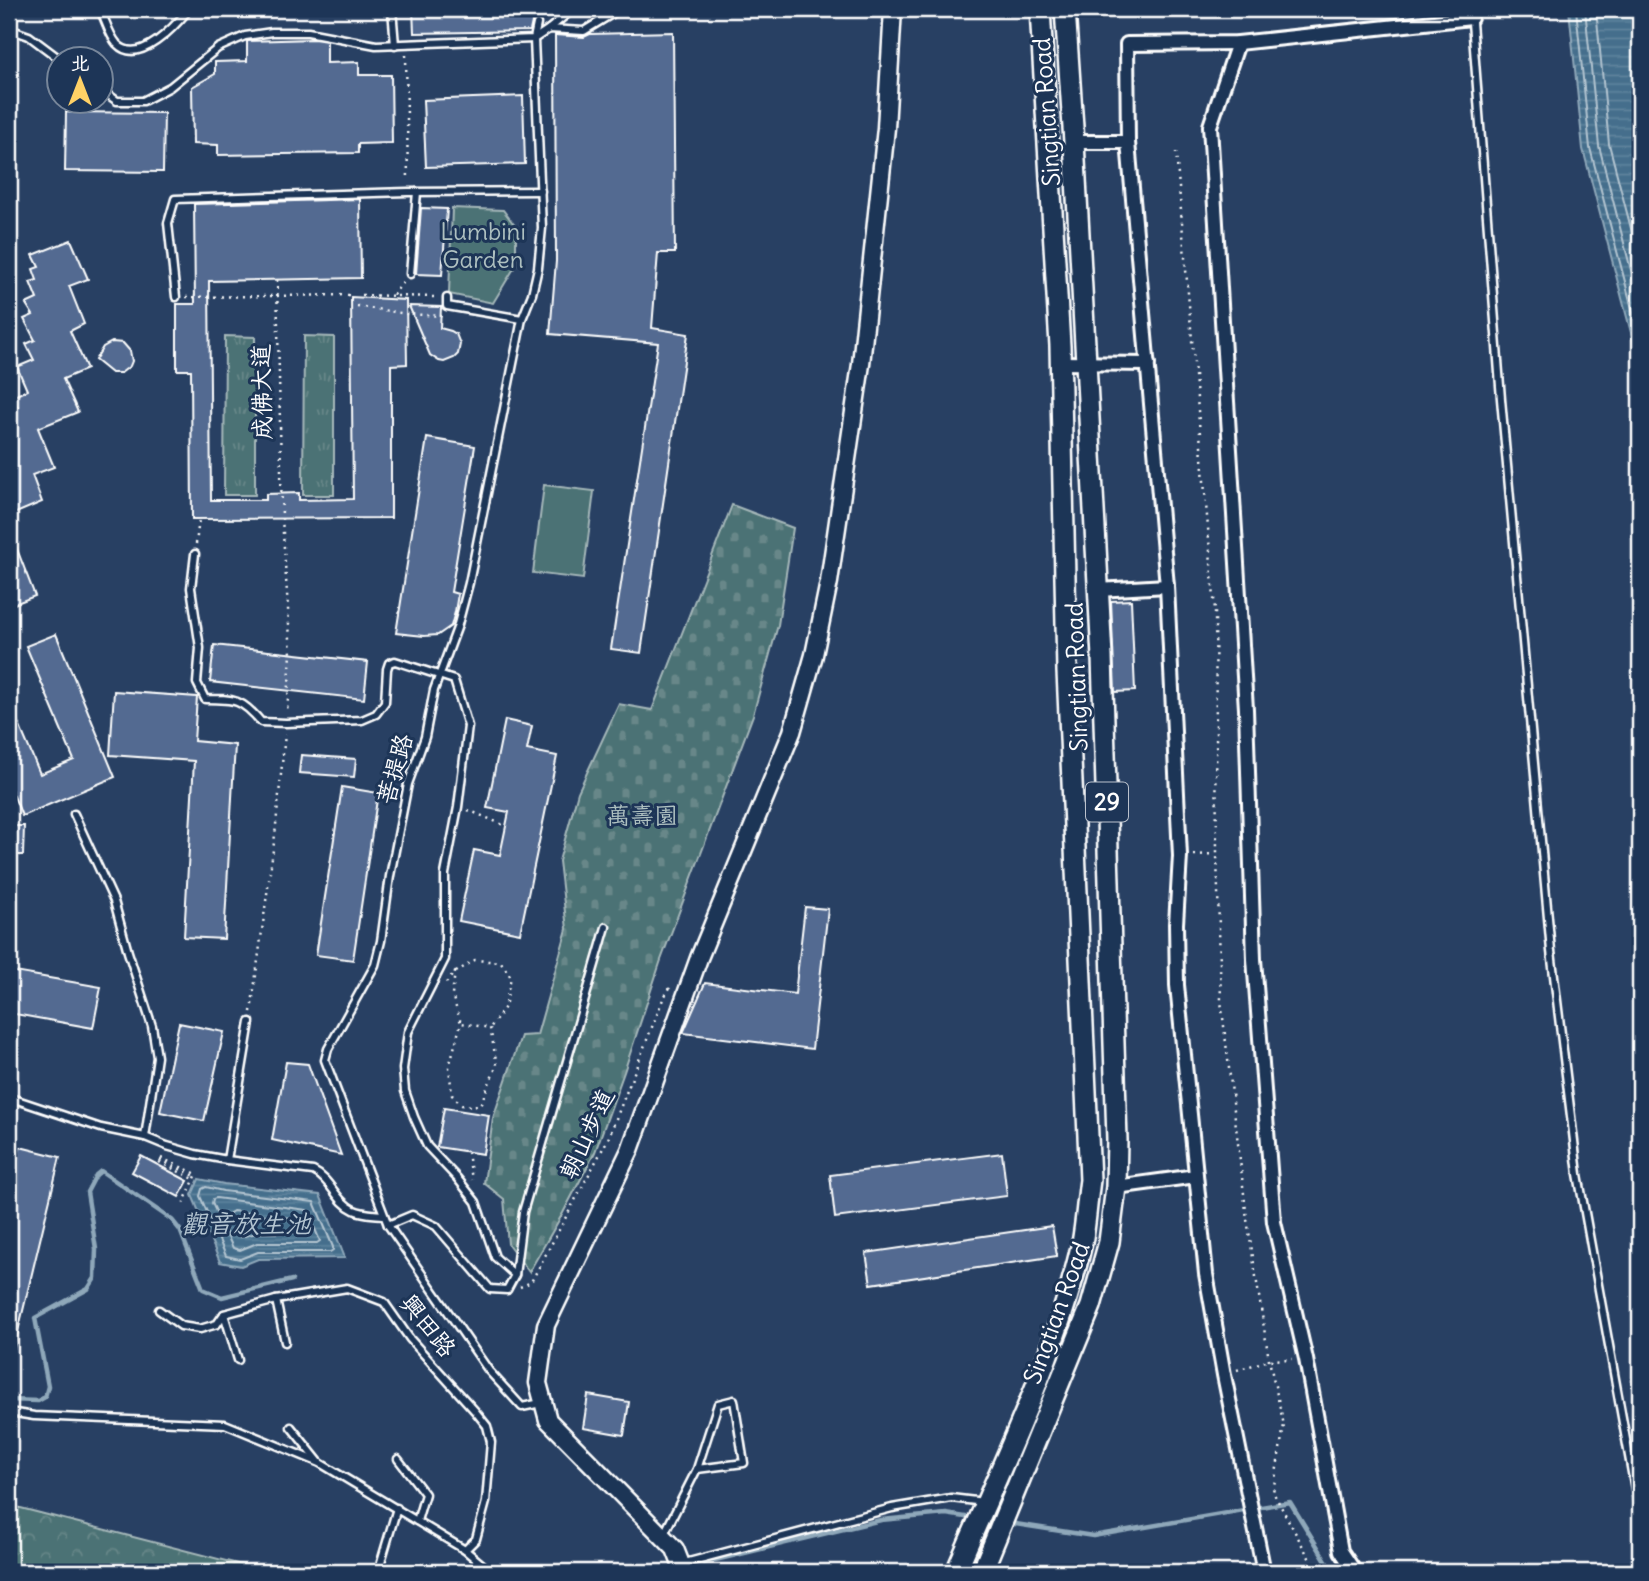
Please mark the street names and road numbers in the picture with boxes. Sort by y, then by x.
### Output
street label: Singtian Road [1026,37,1066,187]
street label: 成佛大道 [245,344,277,440]
street label: Singtian Road [1058,602,1094,752]
street label: 菩提路 [370,730,418,807]
road number: 29 [1086,782,1128,822]
street label: 朝山步道 [552,1084,620,1183]
street label: Singtian Road [1016,1237,1096,1388]
street label: 興田路 [394,1288,463,1363]

